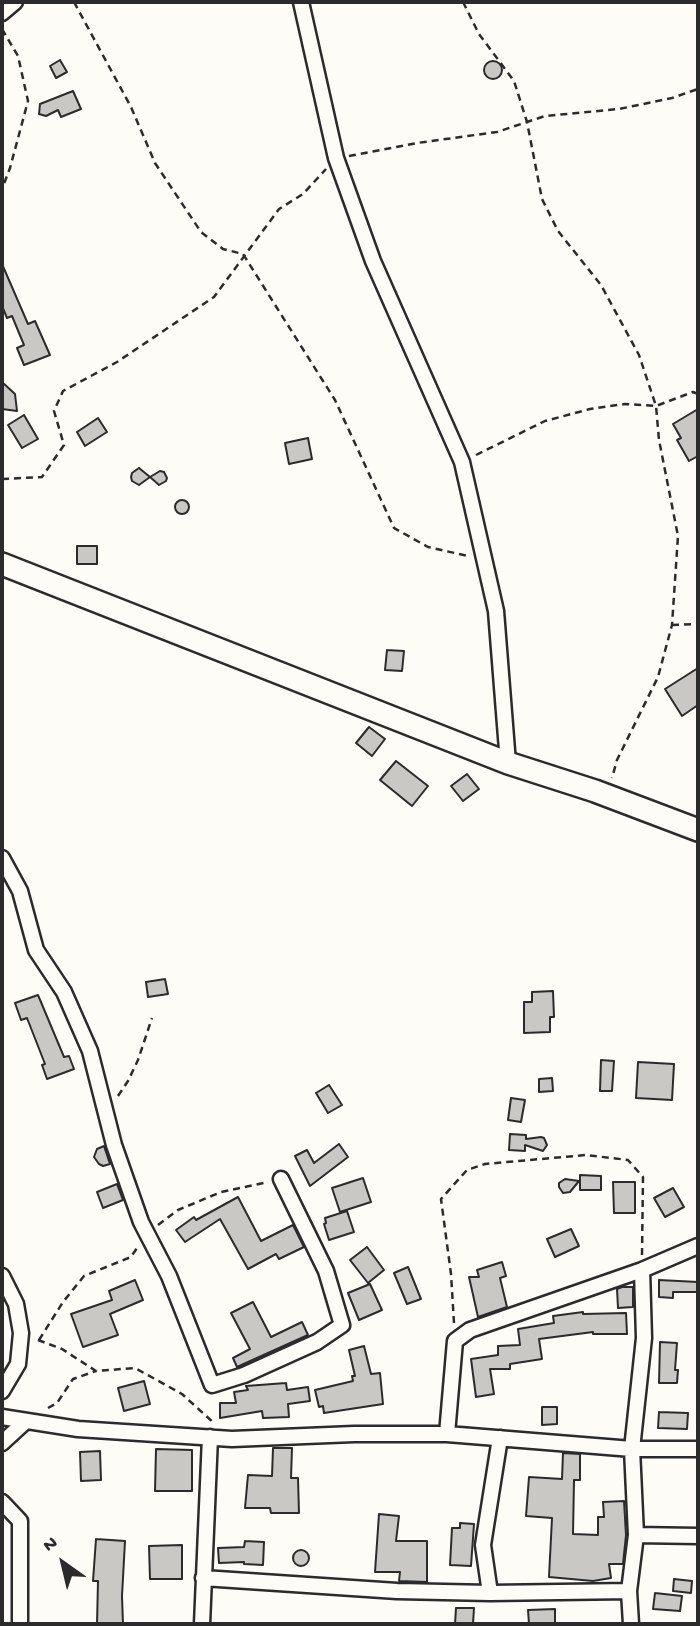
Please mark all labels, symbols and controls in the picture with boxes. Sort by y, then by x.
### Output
north arrow [28,1528,98,1598]
text: N [39,1532,63,1558]

